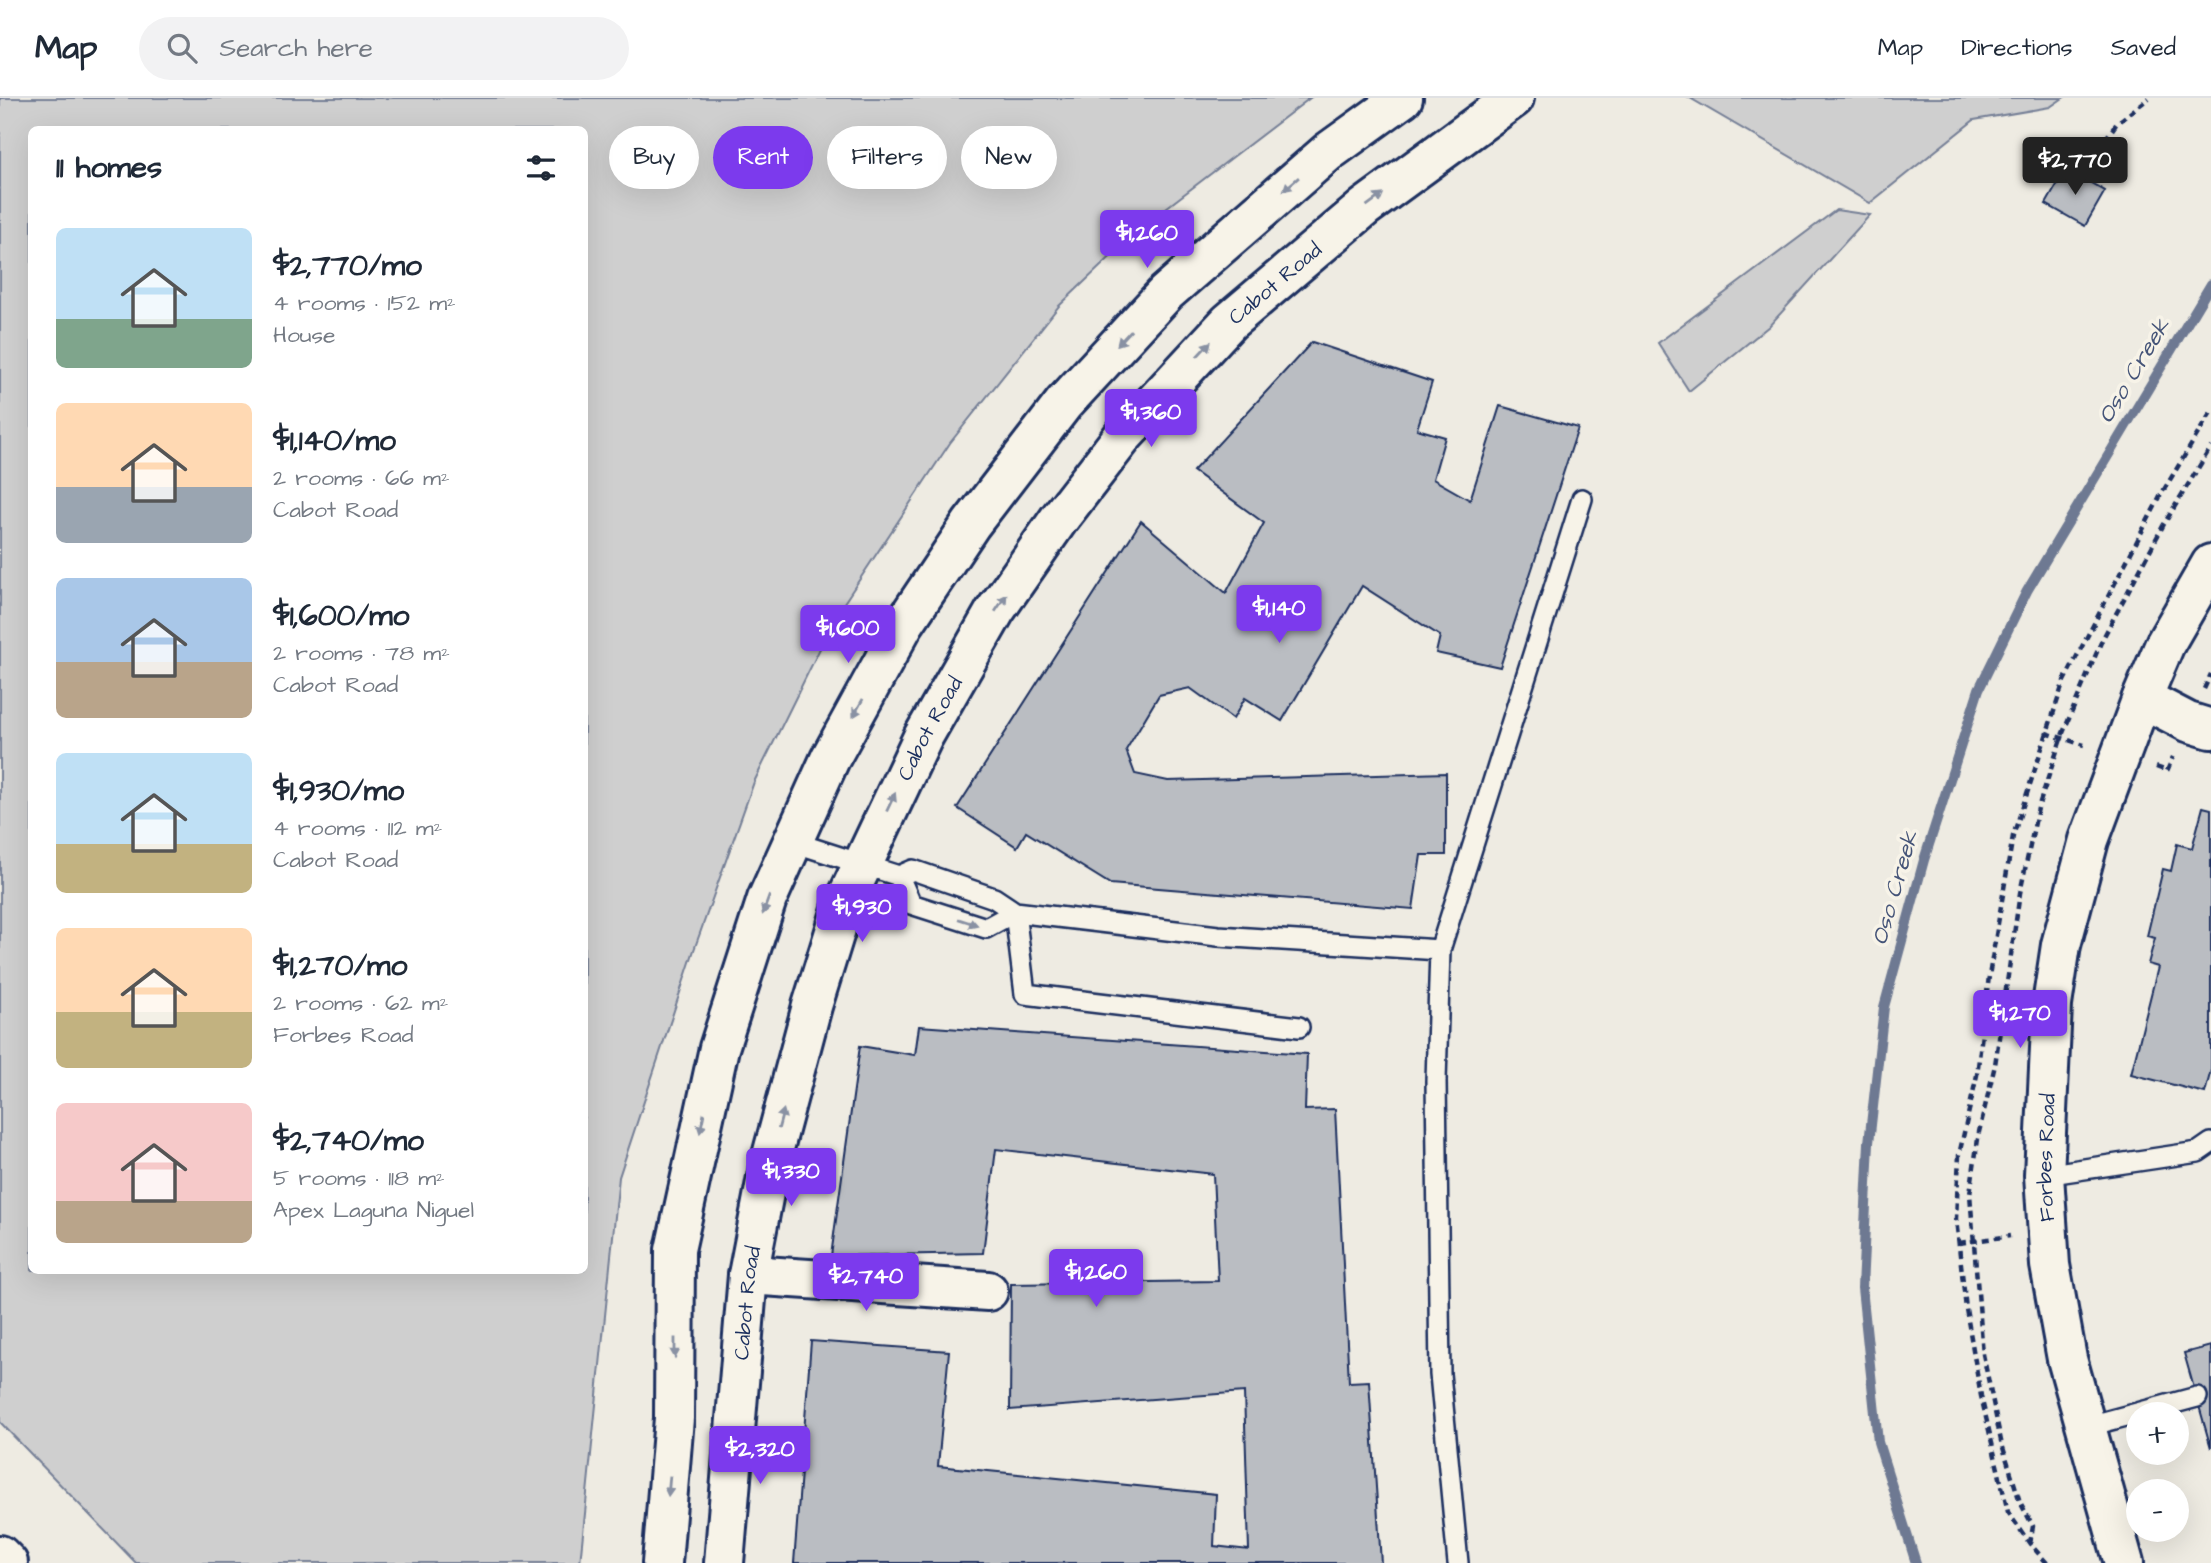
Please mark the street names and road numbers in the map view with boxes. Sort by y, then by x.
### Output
street label: Cabot Road [1222,235,1328,331]
street label: Cabot Road [890,671,969,785]
street label: Forbes Road [2029,1093,2062,1223]
street label: Cabot Road [726,1243,768,1361]

